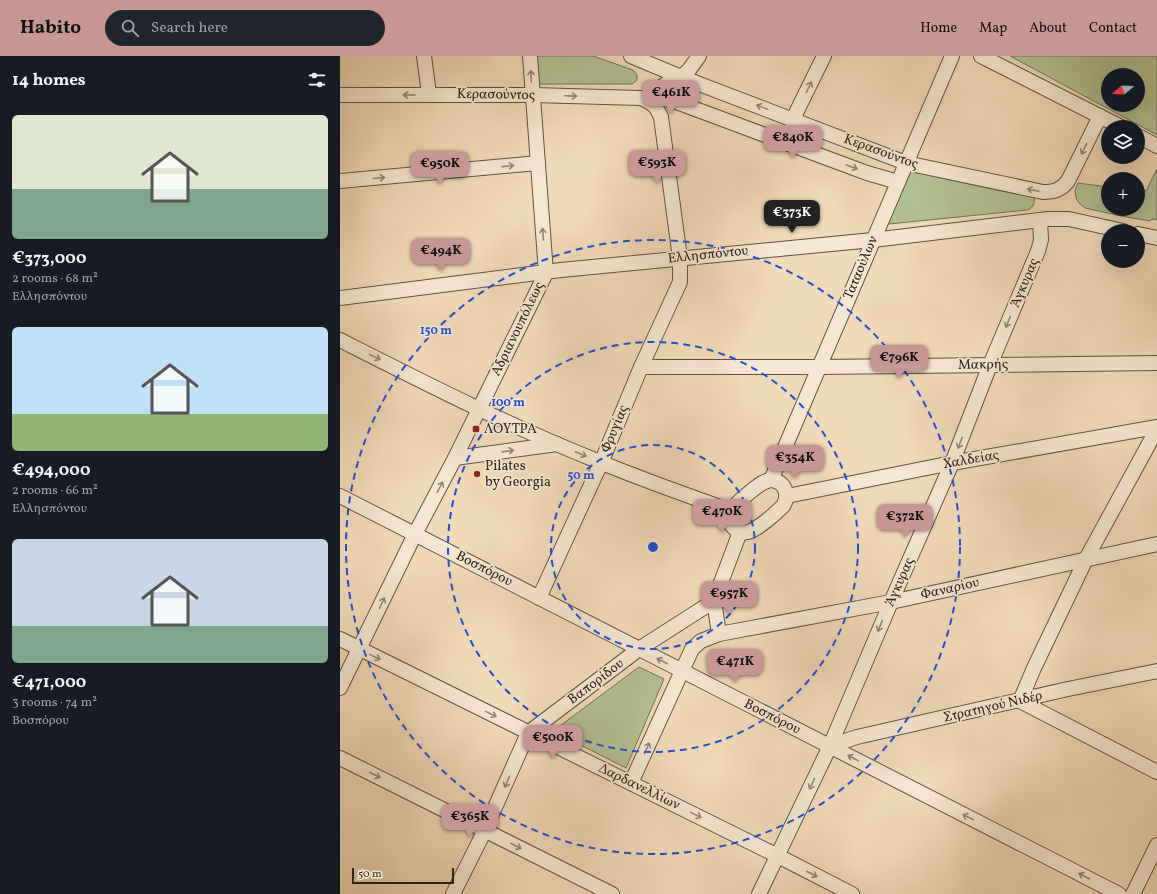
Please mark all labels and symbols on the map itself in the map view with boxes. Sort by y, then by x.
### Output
north arrow [1101,68,1145,112]
one-way arrow [528,70,535,83]
pin: €461K [643,80,699,114]
one-way arrow [805,82,813,94]
street label: Κερασούντος [457,85,535,105]
one-way arrow [403,91,416,99]
one-way arrow [564,92,577,100]
one-way arrow [757,103,769,111]
pin: €840K [765,125,821,159]
street label: Κερασούντος [841,130,921,174]
one-way arrow [1080,142,1087,154]
pin: €593K [629,150,685,184]
pin: €950K [412,151,468,185]
one-way arrow [501,162,514,169]
one-way arrow [845,164,857,172]
one-way arrow [372,174,385,181]
one-way arrow [1027,186,1040,194]
pin: €373K [764,200,820,234]
one-way arrow [539,228,546,241]
street label: Ταταούλων [839,233,883,303]
pin: €494K [413,238,469,272]
street label: Ελλησπόντου [667,241,749,269]
street label: Άγκυρας [1006,255,1044,311]
street label: Αδριανουπόλεως [487,279,549,379]
one-way arrow [1004,316,1011,328]
text: 150 m [420,323,452,339]
pin: €796K [871,345,927,379]
one-way arrow [369,354,381,361]
street label: Μακρής [958,355,1008,375]
text: 100 m [491,395,525,411]
street label: Φρυγίας [596,402,634,456]
place label: ΛΟΥΤΡΑ [484,420,537,439]
marker: ΛΟΥΤΡΑ [471,424,481,434]
one-way arrow [955,436,963,448]
pin: €354K [767,445,823,479]
street label: Χαλδείας [941,446,1001,474]
one-way arrow [501,447,514,455]
one-way arrow [575,451,587,459]
place label: Pilates by Georgia [485,457,551,492]
text: 50 m [567,468,595,484]
marker: Pilates by Georgia [472,469,482,479]
one-way arrow [437,481,445,493]
pin: €470K [694,499,750,533]
pin: €372K [877,504,933,538]
centre of rings [646,540,660,554]
street label: Βοσπόρου [452,547,516,591]
street label: Άγκυρας [881,554,919,610]
street label: Φαναρίου [919,573,981,605]
pin: €957K [701,581,757,615]
one-way arrow [379,597,386,609]
one-way arrow [876,620,884,632]
pin: €471K [707,649,763,683]
one-way arrow [369,653,381,661]
street label: Βαπορίδου [564,654,628,709]
one-way arrow [656,656,668,664]
street label: Στρατηγού Νιδέρ [942,686,1044,728]
street label: Βοσπόρου [740,695,804,739]
one-way arrow [485,711,497,718]
pin: €500K [525,725,581,759]
one-way arrow [644,742,651,754]
one-way arrow [847,754,859,761]
street label: Δαρδανελλίων [595,759,683,815]
one-way arrow [369,772,381,779]
one-way arrow [502,775,510,787]
one-way arrow [808,778,815,790]
pin: €365K [442,804,498,838]
one-way arrow [689,812,701,819]
one-way arrow [963,813,975,820]
one-way arrow [510,843,522,850]
scale bar [352,866,454,885]
one-way arrow [806,870,818,878]
one-way arrow [1078,872,1090,879]

